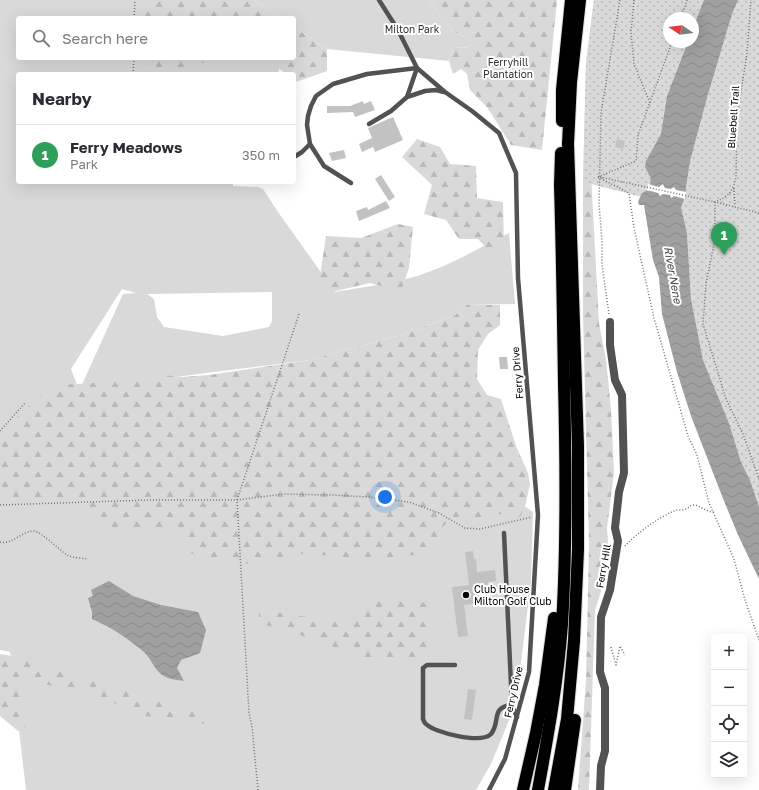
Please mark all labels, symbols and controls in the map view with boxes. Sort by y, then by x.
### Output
north arrow [663,12,699,48]
search box [16,16,296,60]
park label: Milton Park [385,23,440,35]
icon: search [30,27,52,49]
text: Search here [62,29,148,47]
park label: Ferryhill Plantation [483,56,533,80]
street label: Bluebell Trail [725,85,741,149]
text: Nearby [32,88,92,109]
text: Ferry Meadows [70,138,182,156]
text: 1 [42,147,48,163]
text: 350 m [242,147,280,163]
text: Park [70,156,98,172]
pin: 1 [711,222,737,255]
water label: River Nene [662,245,685,306]
street label: Ferry Drive [509,346,525,400]
your location [375,487,395,507]
street label: Ferry Hill [593,543,613,589]
place label: Club House Milton Golf Club [474,583,551,607]
marker: Club House Milton Golf Club [461,590,471,600]
map controls [711,634,747,778]
button: + [711,634,747,670]
street label: Ferry Drive [501,665,525,719]
button: − [711,670,747,706]
button: locate [711,706,747,742]
button: layers [711,742,747,778]

